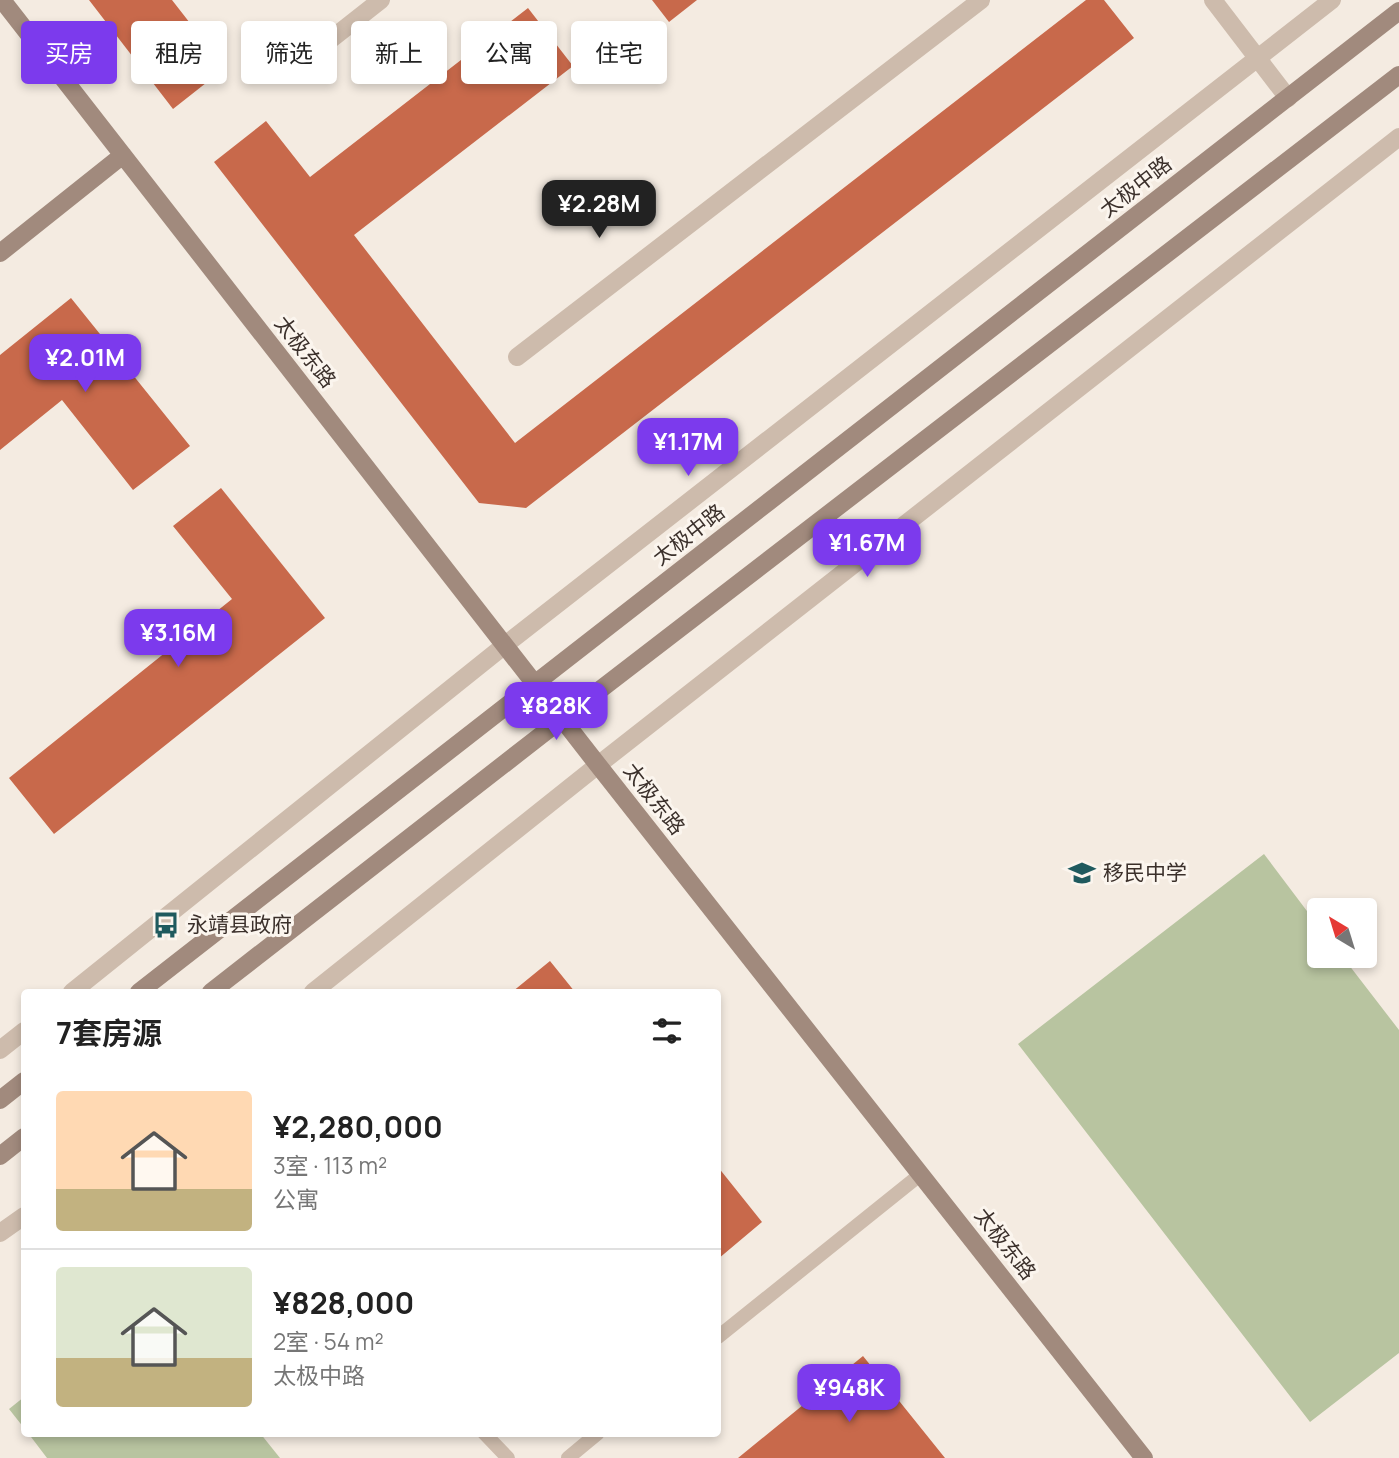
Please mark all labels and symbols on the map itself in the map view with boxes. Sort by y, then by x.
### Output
street label: 太极中路 [1094,149,1177,223]
pin: ¥2.28M [542,180,656,240]
street label: 太极东路 [269,310,343,393]
pin: ¥2.01M [28,334,142,394]
pin: ¥1.17M [631,419,745,478]
street label: 太极中路 [647,497,730,571]
pin: ¥1.67M [810,520,924,579]
pin: ¥3.16M [121,610,235,669]
pin: ¥828K [507,682,605,742]
street label: 太极东路 [618,757,692,840]
school or university icon: 移民中学 [1067,858,1097,888]
place label: 移民中学 [1103,858,1187,886]
north arrow [1307,898,1377,968]
bus stop icon: 永靖县政府 [151,910,181,940]
place label: 永靖县政府 [187,910,292,938]
street label: 太极东路 [969,1202,1043,1285]
pin: ¥948K [800,1364,898,1424]

